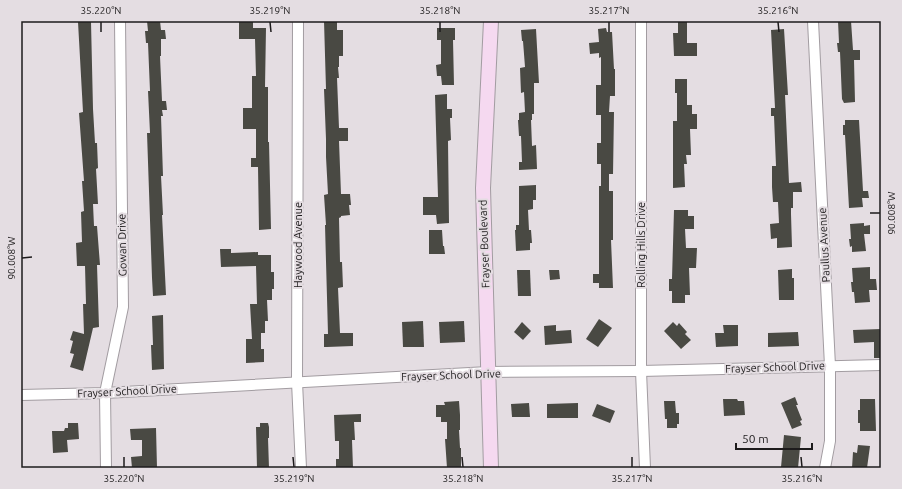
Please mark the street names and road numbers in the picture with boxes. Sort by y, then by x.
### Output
street label: Frayser Boulevard [476,200,492,288]
street label: Haywood Avenue [292,202,304,288]
street label: Rolling Hills Drive [635,202,647,288]
street label: Paullus Avenue [816,207,832,283]
street label: Gowan Drive [115,214,129,276]
street label: Frayser School Drive [725,359,825,375]
street label: Frayser School Drive [401,367,501,383]
street label: Frayser School Drive [77,382,177,400]

